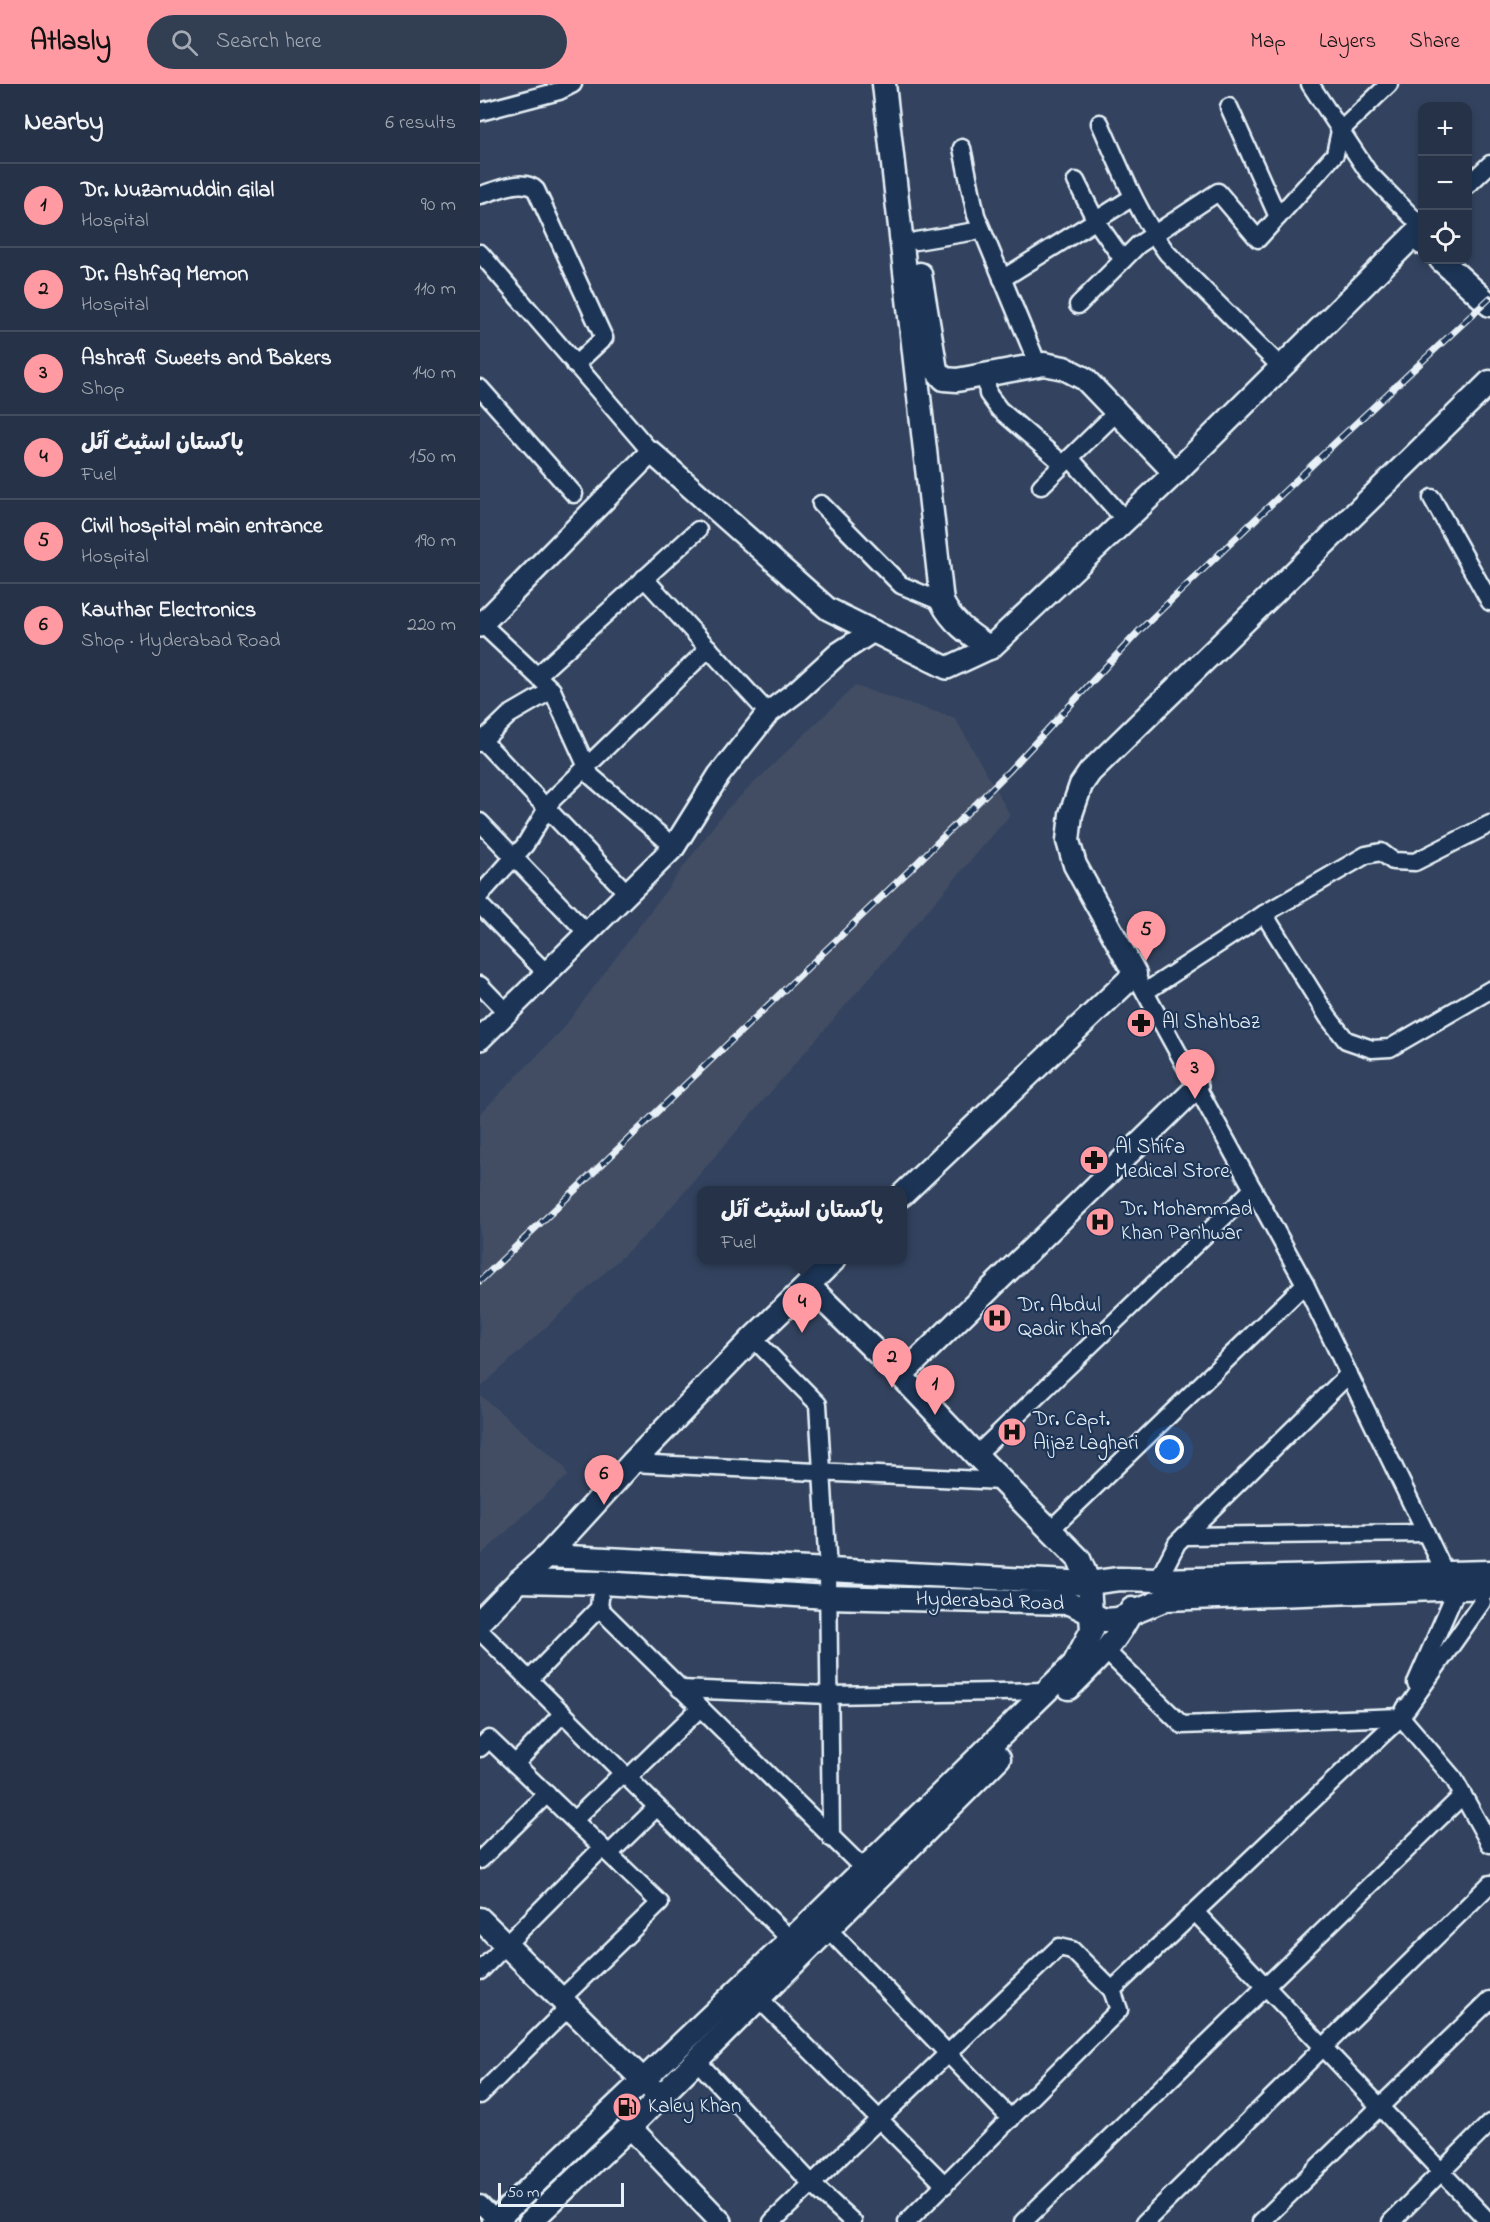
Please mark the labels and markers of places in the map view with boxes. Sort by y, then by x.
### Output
pin: 5 [1126,912,1166,961]
pharmacy icon: Al Shahbaz [1125,1007,1157,1039]
place label: Al Shahbaz [1162,1008,1260,1038]
pin: 3 [1176,1050,1214,1099]
place label: Al Shifa Medical Store [1115,1133,1230,1187]
pharmacy icon: Al Shifa Medical Store [1078,1144,1110,1176]
place label: Dr. Mohammad Khan Panhwar [1120,1195,1253,1249]
hospital icon: Dr. Mohammad Khan Panhwar [1084,1206,1116,1238]
pin: 4 [782,1284,822,1333]
place label: Dr. Abdul Qadir Khan [1017,1291,1112,1345]
hospital icon: Dr. Abdul Qadir Khan [981,1302,1013,1334]
pin: 2 [872,1338,912,1388]
pin: 1 [916,1366,954,1415]
place label: Dr. Capt. Aijaz Laghari [1032,1405,1139,1461]
hospital icon: Dr. Capt. Aijaz Laghari [996,1416,1028,1448]
pin: 6 [584,1456,624,1505]
fuel station icon: Kaley Khan [611,2091,643,2123]
place label: Kaley Khan [648,2092,741,2124]

